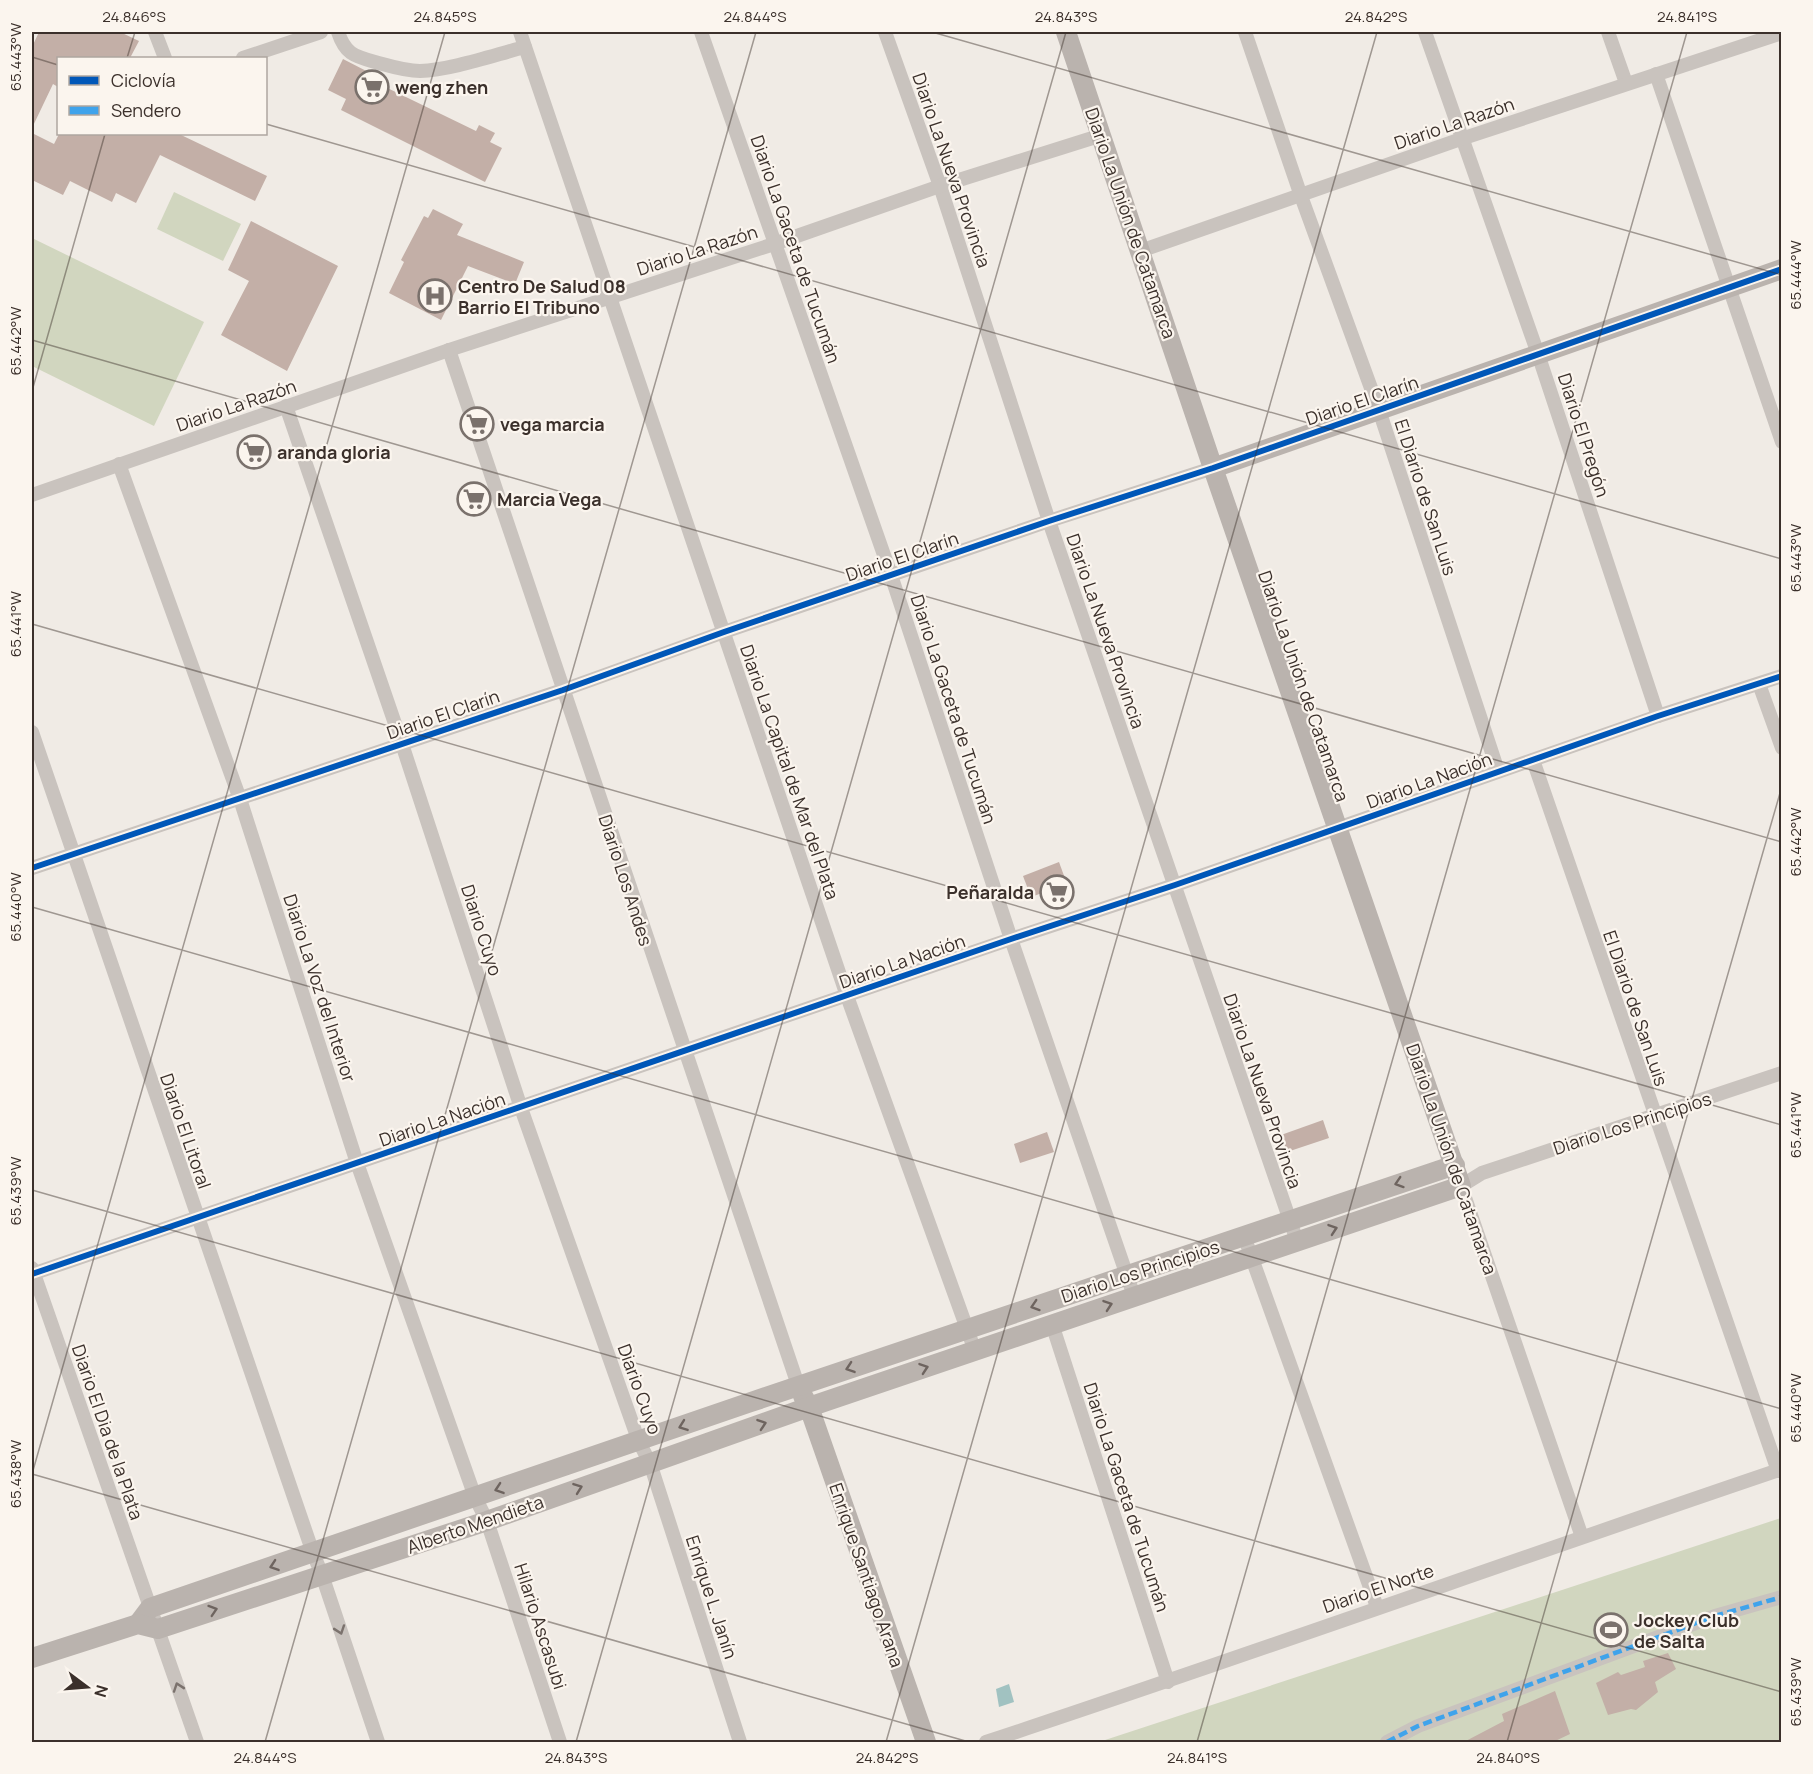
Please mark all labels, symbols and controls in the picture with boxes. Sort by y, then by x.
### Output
text: 24.846°S [102,6,166,27]
text: 24.845°S [414,6,476,27]
text: 24.844°S [723,6,787,27]
text: 24.843°S [1035,6,1097,27]
text: 24.842°S [1345,6,1407,27]
text: 24.841°S [1657,6,1717,27]
text: 65.443°W [5,23,26,91]
legend [57,57,267,135]
text: Ciclovía [111,68,176,92]
supermarket icon: weng zhen [354,69,390,105]
street label: Diario La Nueva Provincia [907,69,997,271]
place label: weng zhen [395,75,488,99]
street label: Diario La Razón [1391,91,1517,155]
text: Sendero [111,98,181,122]
street label: Diario La Unión de Catamarca [1080,104,1182,342]
street label: Diario La Gaceta de Tucumán [746,132,846,366]
street label: Diario La Razón [634,219,760,281]
text: 65.444°W [1785,240,1806,310]
place label: Centro De Salud 08 Barrio El Tribuno [458,274,626,319]
hospital icon: Centro De Salud 08 Barrio El Tribuno [417,278,453,314]
text: 65.442°W [5,307,26,375]
street label: Diario El Clarín [1302,369,1422,431]
street label: Diario El Pregón [1553,370,1615,500]
street label: Diario La Razón [173,373,299,437]
supermarket icon: vega marcia [459,406,495,442]
place label: vega marcia [500,412,605,436]
street label: El Diario de San Luis [1389,416,1463,578]
supermarket icon: aranda gloria [236,434,272,470]
place label: aranda gloria [277,440,391,464]
supermarket icon: Marcia Vega [456,481,492,517]
place label: Marcia Vega [497,487,602,511]
text: 65.443°W [1785,524,1806,592]
street label: Diario El Clarín [842,525,962,587]
street label: Diario La Nueva Provincia [1061,530,1151,732]
street label: Diario La Unión de Catamarca [1253,567,1355,805]
text: 65.441°W [5,591,26,657]
street label: Diario La Gaceta de Tucumán [906,591,1002,827]
street label: Diario La Capital de Mar del Plata [735,641,845,903]
street label: Diario El Clarín [383,683,503,745]
street label: Diario La Nación [1363,746,1495,814]
text: 65.442°W [1785,808,1806,876]
street label: Diario Los Andes [593,811,659,949]
text: 65.440°W [5,872,26,942]
supermarket icon: Peñaralda [1039,874,1075,910]
place label: Peñaralda [946,880,1034,904]
street label: Diario Cuyo [456,881,508,979]
street label: Diario La Voz del Interior [278,891,362,1086]
street label: El Diario de San Luis [1598,927,1674,1089]
street label: Diario La Nación [836,928,968,994]
street label: Diario La Nueva Provincia [1218,990,1308,1192]
street label: Diario La Unión de Catamarca [1401,1040,1503,1278]
street label: Diario El Litoral [155,1070,217,1192]
street label: Diario La Nación [376,1086,508,1152]
street label: Diario Los Principios [1550,1086,1714,1160]
text: 65.441°W [1785,1092,1806,1158]
text: 65.439°W [5,1157,26,1226]
one-way arrow [1394,1176,1405,1189]
one-way arrow [1327,1224,1338,1236]
street label: Diario Los Principios [1058,1234,1222,1308]
one-way arrow [1030,1299,1041,1311]
one-way arrow [1102,1299,1113,1312]
street label: Diario Cuyo [613,1340,667,1438]
street label: Diario El Dia de la Plata [67,1341,149,1523]
one-way arrow [845,1360,856,1373]
one-way arrow [918,1363,929,1375]
text: 65.440°W [1785,1373,1806,1443]
street label: Diario La Gaceta de Tucumán [1079,1379,1175,1615]
one-way arrow [756,1418,766,1431]
one-way arrow [678,1419,689,1432]
text: 65.438°W [5,1440,26,1508]
street label: Enrique Santiago Arana [824,1480,910,1670]
one-way arrow [494,1482,505,1495]
one-way arrow [572,1483,582,1496]
street label: Alberto Mendieta [403,1489,547,1559]
street label: Enrique L. Janín [681,1532,743,1662]
one-way arrow [269,1558,280,1571]
street label: Diario El Norte [1319,1558,1437,1618]
street label: Hilario Ascasubi [509,1560,573,1692]
one-way arrow [208,1605,218,1618]
place label: Jockey Club de Salta [1634,1608,1739,1653]
sports icon: Jockey Club de Salta [1593,1612,1629,1648]
one-way arrow [333,1624,346,1635]
north arrow [57,1657,117,1717]
text: 65.439°W [1785,1658,1806,1727]
one-way arrow [172,1682,185,1693]
text: N [89,1683,114,1700]
text: 24.844°S [233,1747,297,1768]
text: 24.843°S [545,1747,607,1768]
text: 24.842°S [856,1747,918,1768]
text: 24.841°S [1167,1747,1227,1768]
text: 24.840°S [1476,1747,1540,1768]

